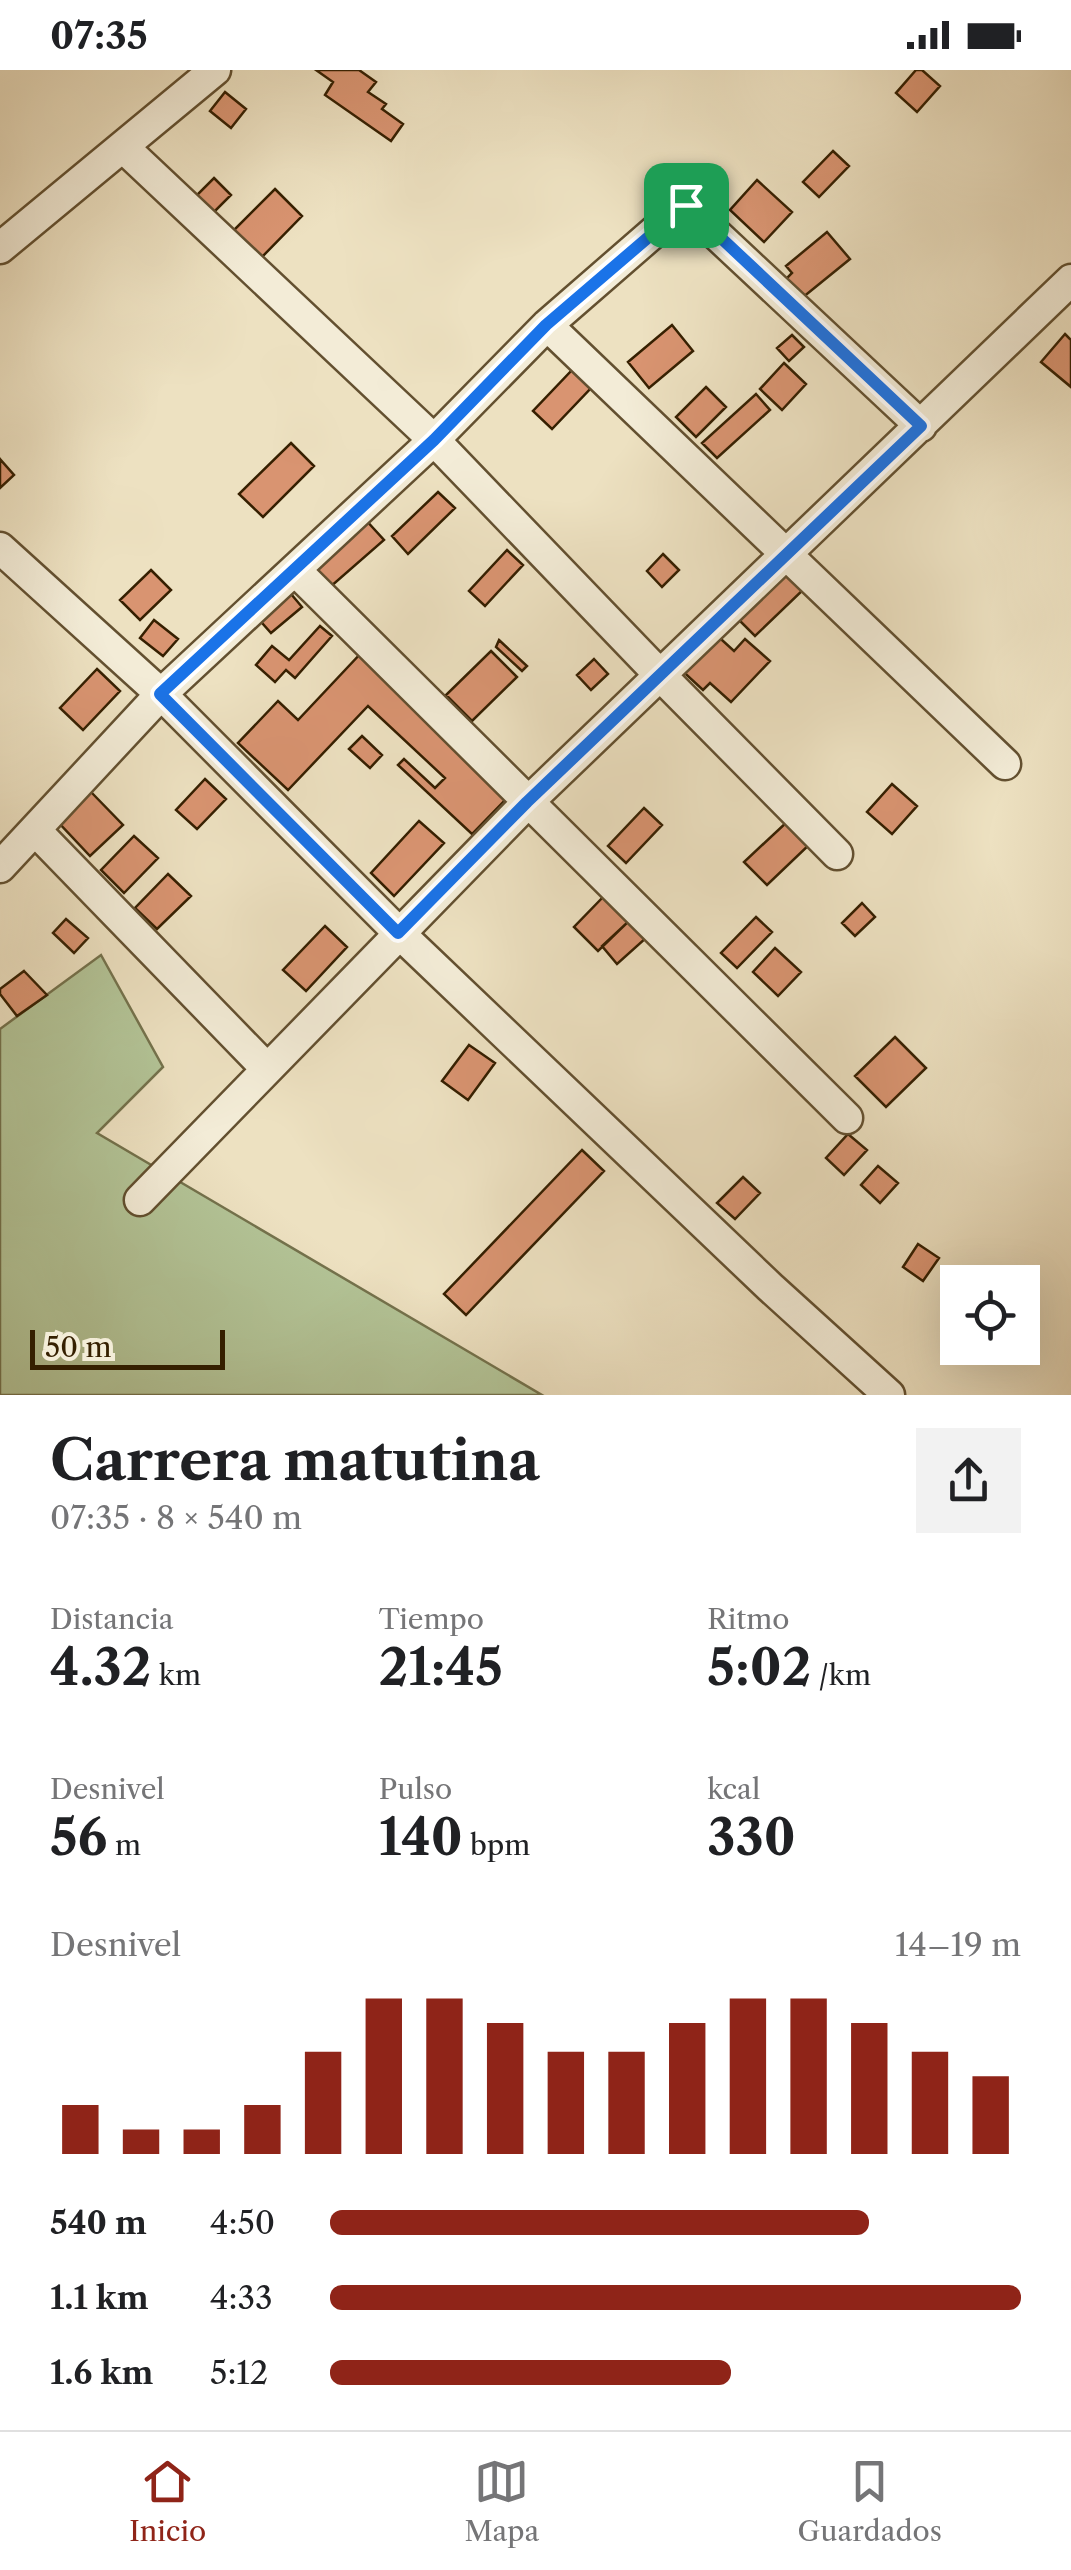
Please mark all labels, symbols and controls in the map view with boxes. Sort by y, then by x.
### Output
text: 07:35 [50,12,148,59]
pin [644,163,729,248]
icon: arrive [659,178,714,233]
map controls [940,1265,1040,1365]
button: locate [940,1265,1040,1365]
scale bar [30,1325,225,1370]
text: 50 m [45,1330,112,1364]
text: Carrera matutina [50,1427,540,1494]
button: share [916,1428,1021,1533]
text: 07:35 · 8 × 540 m [50,1498,302,1537]
text: Distancia [50,1602,173,1636]
text: Tiempo [379,1602,484,1636]
text: Ritmo [707,1602,789,1636]
text: 4.32 [50,1636,151,1698]
text: 21:45 [379,1636,503,1698]
text: 5:02 [707,1636,811,1698]
text: km [151,1658,201,1692]
text: /km [811,1658,871,1692]
text: Desnivel [50,1772,165,1806]
text: Pulso [379,1772,452,1806]
text: kcal [707,1772,760,1806]
text: 56 [50,1806,107,1868]
text: 140 [379,1806,463,1868]
text: 330 [707,1806,796,1868]
text: m [107,1828,141,1862]
text: bpm [463,1828,530,1862]
text: Desnivel [50,1925,181,1964]
text: 14–19 m [895,1925,1021,1964]
text: 540 m [50,2203,147,2242]
text: 4:50 [210,2203,275,2242]
text: 1.1 km [50,2278,149,2317]
text: 4:33 [210,2278,273,2317]
text: 1.6 km [50,2353,153,2392]
text: 5:12 [210,2353,268,2392]
tab: Inicio [129,2454,206,2548]
tab: Mapa [464,2454,539,2548]
tab: Guardados [798,2454,942,2548]

